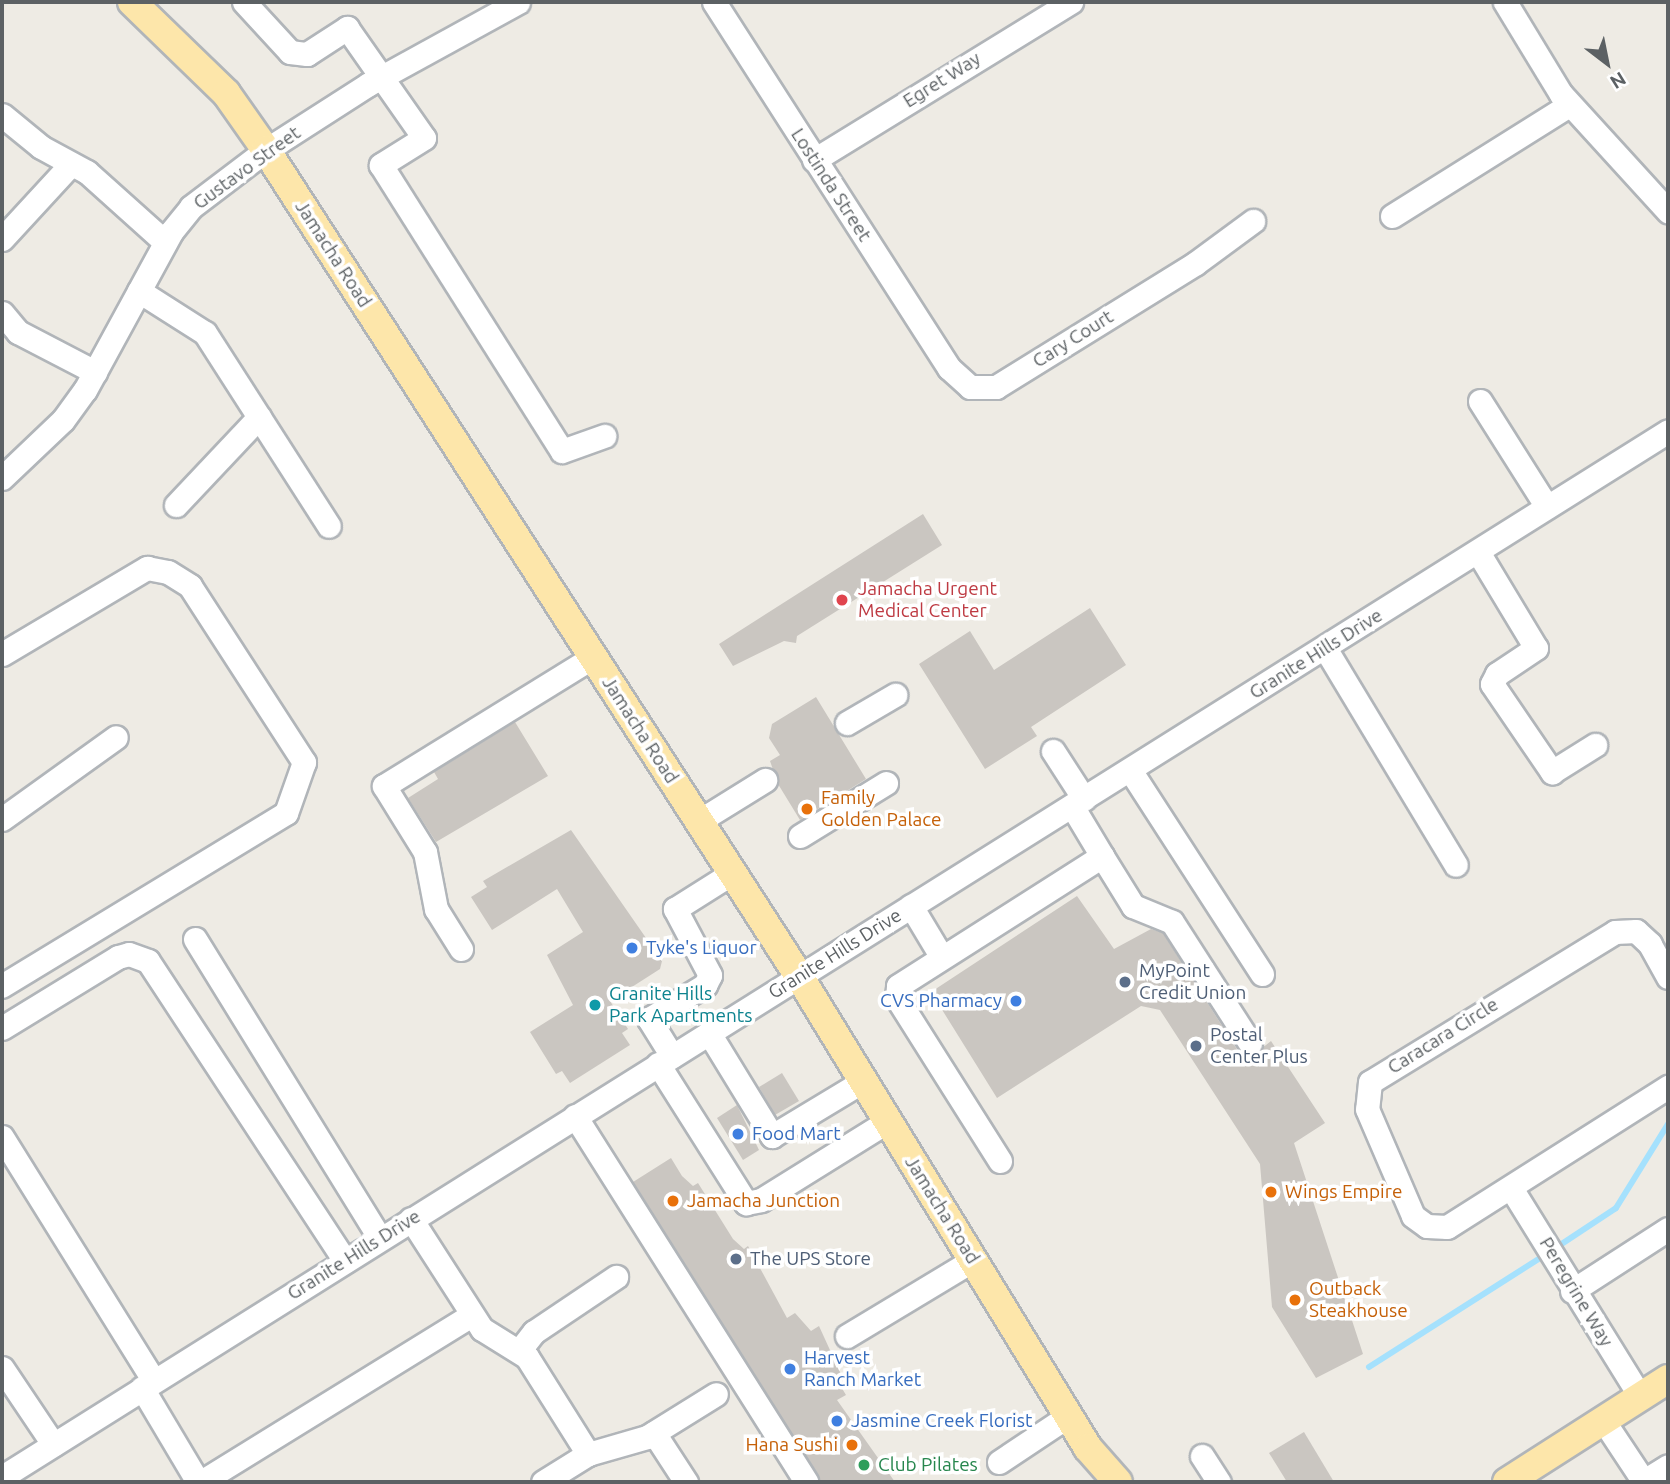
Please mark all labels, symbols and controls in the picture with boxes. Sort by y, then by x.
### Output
north arrow [1572,28,1642,98]
street label: Egret Way [899,47,985,113]
text: N [1606,68,1630,94]
street label: Gustavo Street [189,122,305,214]
street label: Lostinda Street [786,124,876,246]
street label: Jamacha Road [290,196,376,312]
street label: Cary Court [1028,305,1118,373]
place label: Jamacha Urgent Medical Center [858,578,997,622]
marker: Jamacha Urgent Medical Center [832,590,852,610]
street label: Granite Hills Drive [1245,604,1387,704]
street label: Jamacha Road [597,672,683,788]
place label: Family Golden Palace [821,787,941,831]
marker: Family Golden Palace [799,801,815,817]
street label: Granite Hills Drive [764,904,906,1004]
place label: Tyke's Liquor [646,937,757,959]
marker: Tyke's Liquor [624,940,640,956]
place label: MyPoint Credit Union [1139,960,1246,1004]
marker: MyPoint Credit Union [1117,974,1133,990]
place label: Granite Hills Park Apartments [609,983,752,1027]
place label: CVS Pharmacy [880,990,1002,1012]
marker: CVS Pharmacy [1008,993,1024,1009]
street label: Caracara Circle [1384,993,1502,1079]
marker: Granite Hills Park Apartments [587,997,603,1013]
place label: Postal Center Plus [1210,1024,1308,1068]
marker: Postal Center Plus [1188,1038,1204,1054]
place label: Food Mart [752,1123,841,1145]
marker: Food Mart [730,1126,746,1142]
street label: Jamacha Road [900,1152,984,1268]
place label: Wings Empire [1285,1181,1402,1203]
marker: Wings Empire [1263,1184,1279,1200]
place label: Jamacha Junction [687,1190,840,1212]
marker: Jamacha Junction [665,1193,681,1209]
street label: Granite Hills Drive [283,1205,425,1305]
street label: Peregrine Way [1534,1233,1618,1351]
place label: The UPS Store [750,1248,871,1270]
marker: The UPS Store [728,1251,744,1267]
place label: Outback Steakhouse [1309,1278,1408,1322]
marker: Outback Steakhouse [1287,1292,1303,1308]
place label: Harvest Ranch Market [804,1347,921,1391]
marker: Harvest Ranch Market [782,1361,798,1377]
place label: Jasmine Creek Florist [851,1410,1032,1432]
marker: Jasmine Creek Florist [829,1413,845,1429]
place label: Hana Sushi [746,1434,838,1456]
marker: Hana Sushi [844,1437,860,1453]
place label: Club Pilates [878,1454,978,1476]
marker: Club Pilates [856,1457,872,1473]

